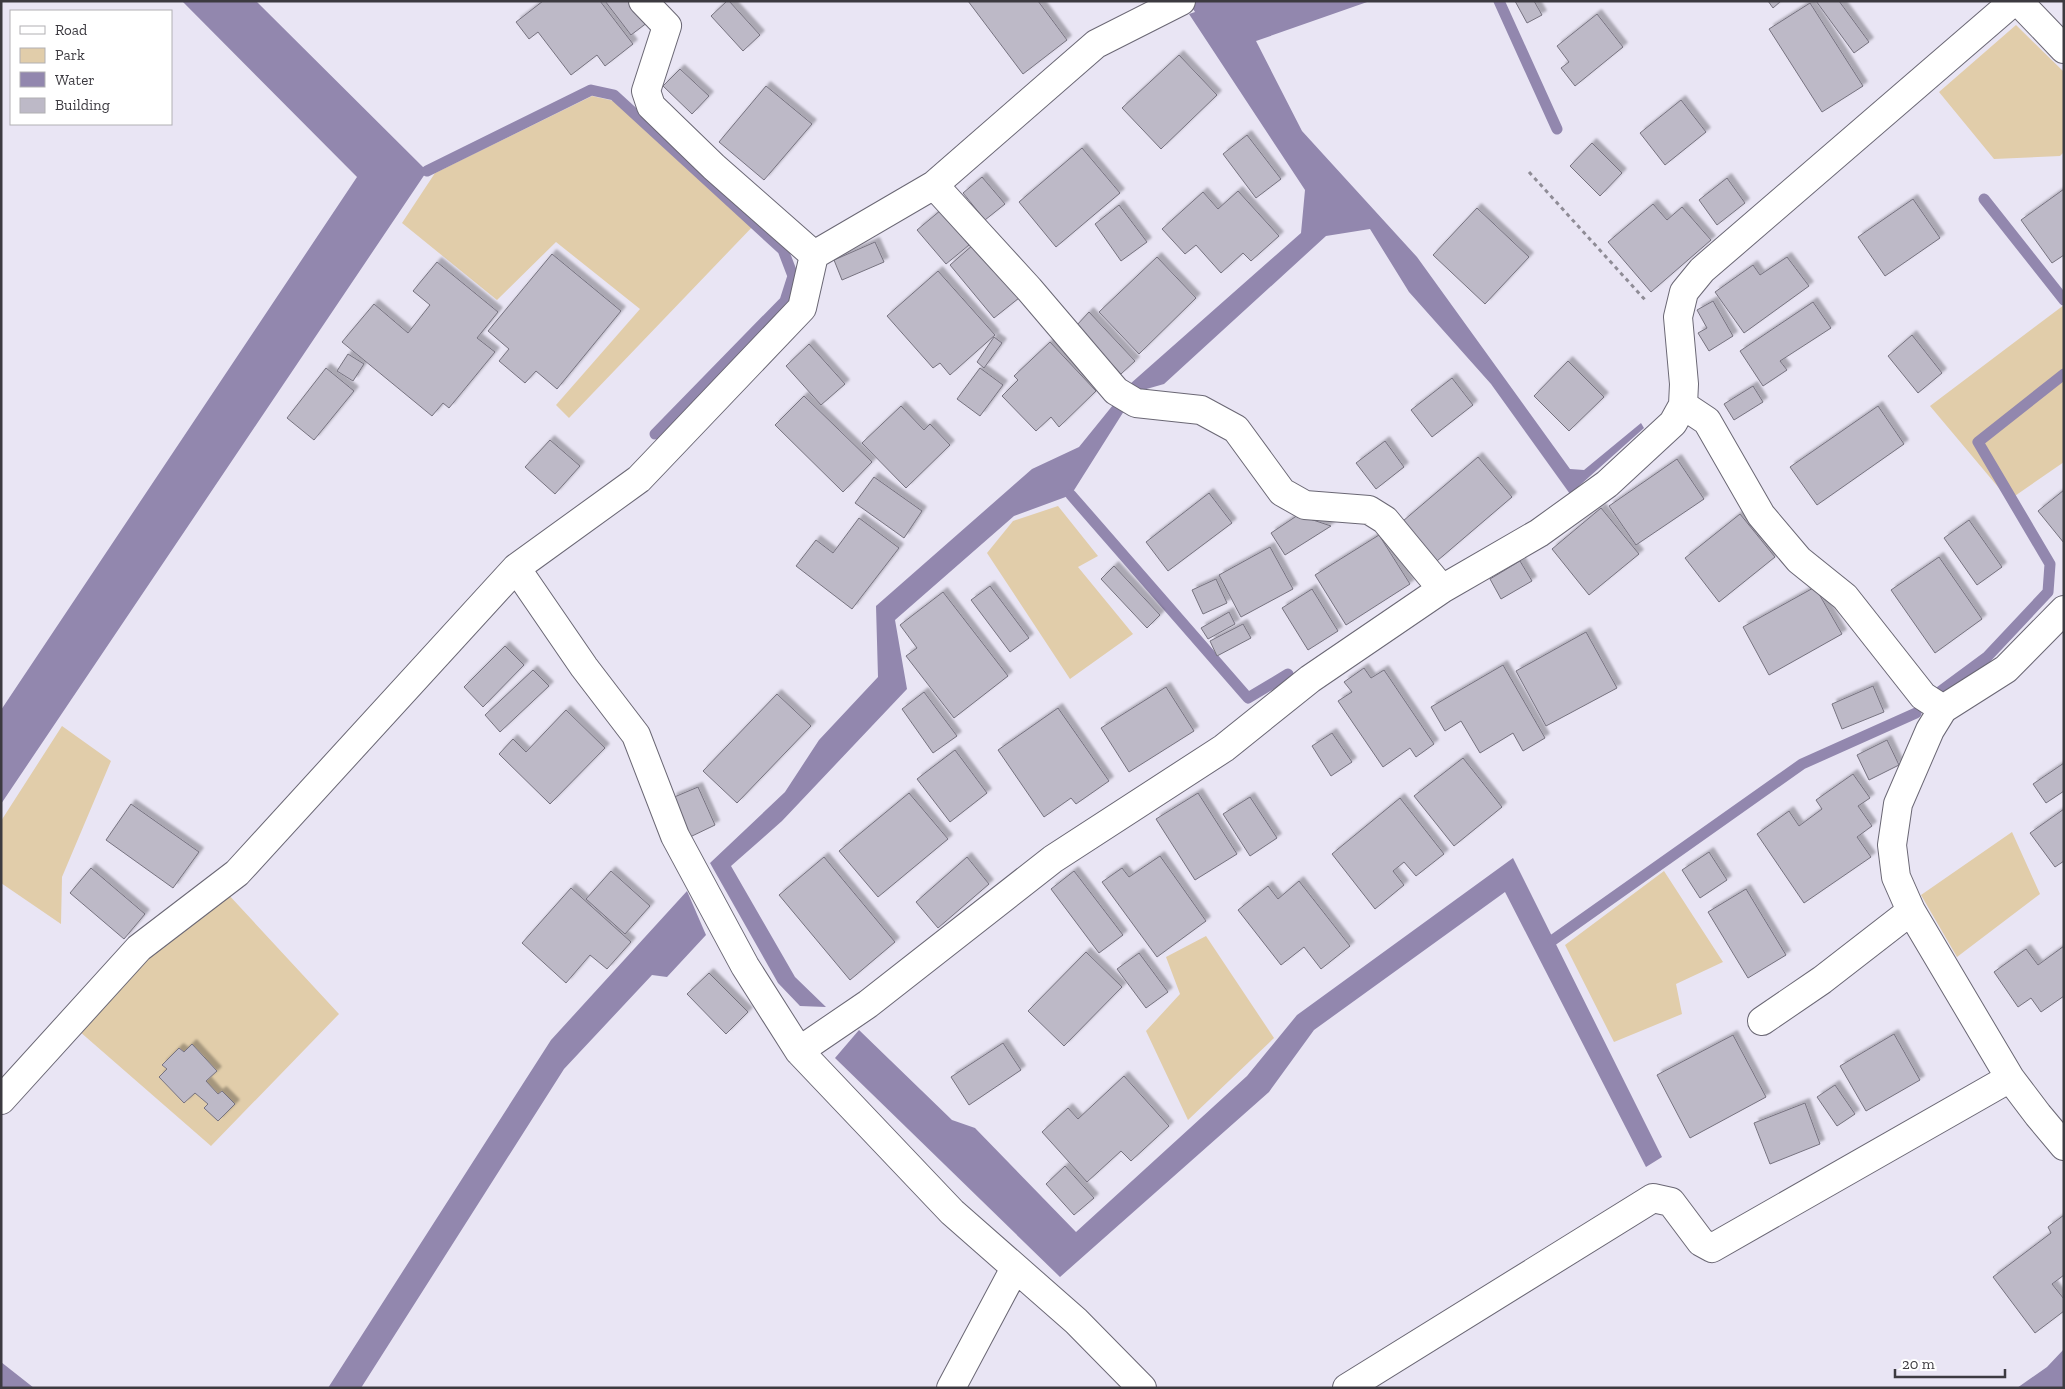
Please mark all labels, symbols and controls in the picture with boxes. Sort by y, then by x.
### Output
legend [10,10,172,125]
text: Road [55,21,88,39]
text: Park [55,46,85,64]
text: Water [55,71,95,89]
text: Building [55,96,110,114]
scale bar [1895,1346,2005,1378]
text: 20 m [1902,1355,1935,1373]

